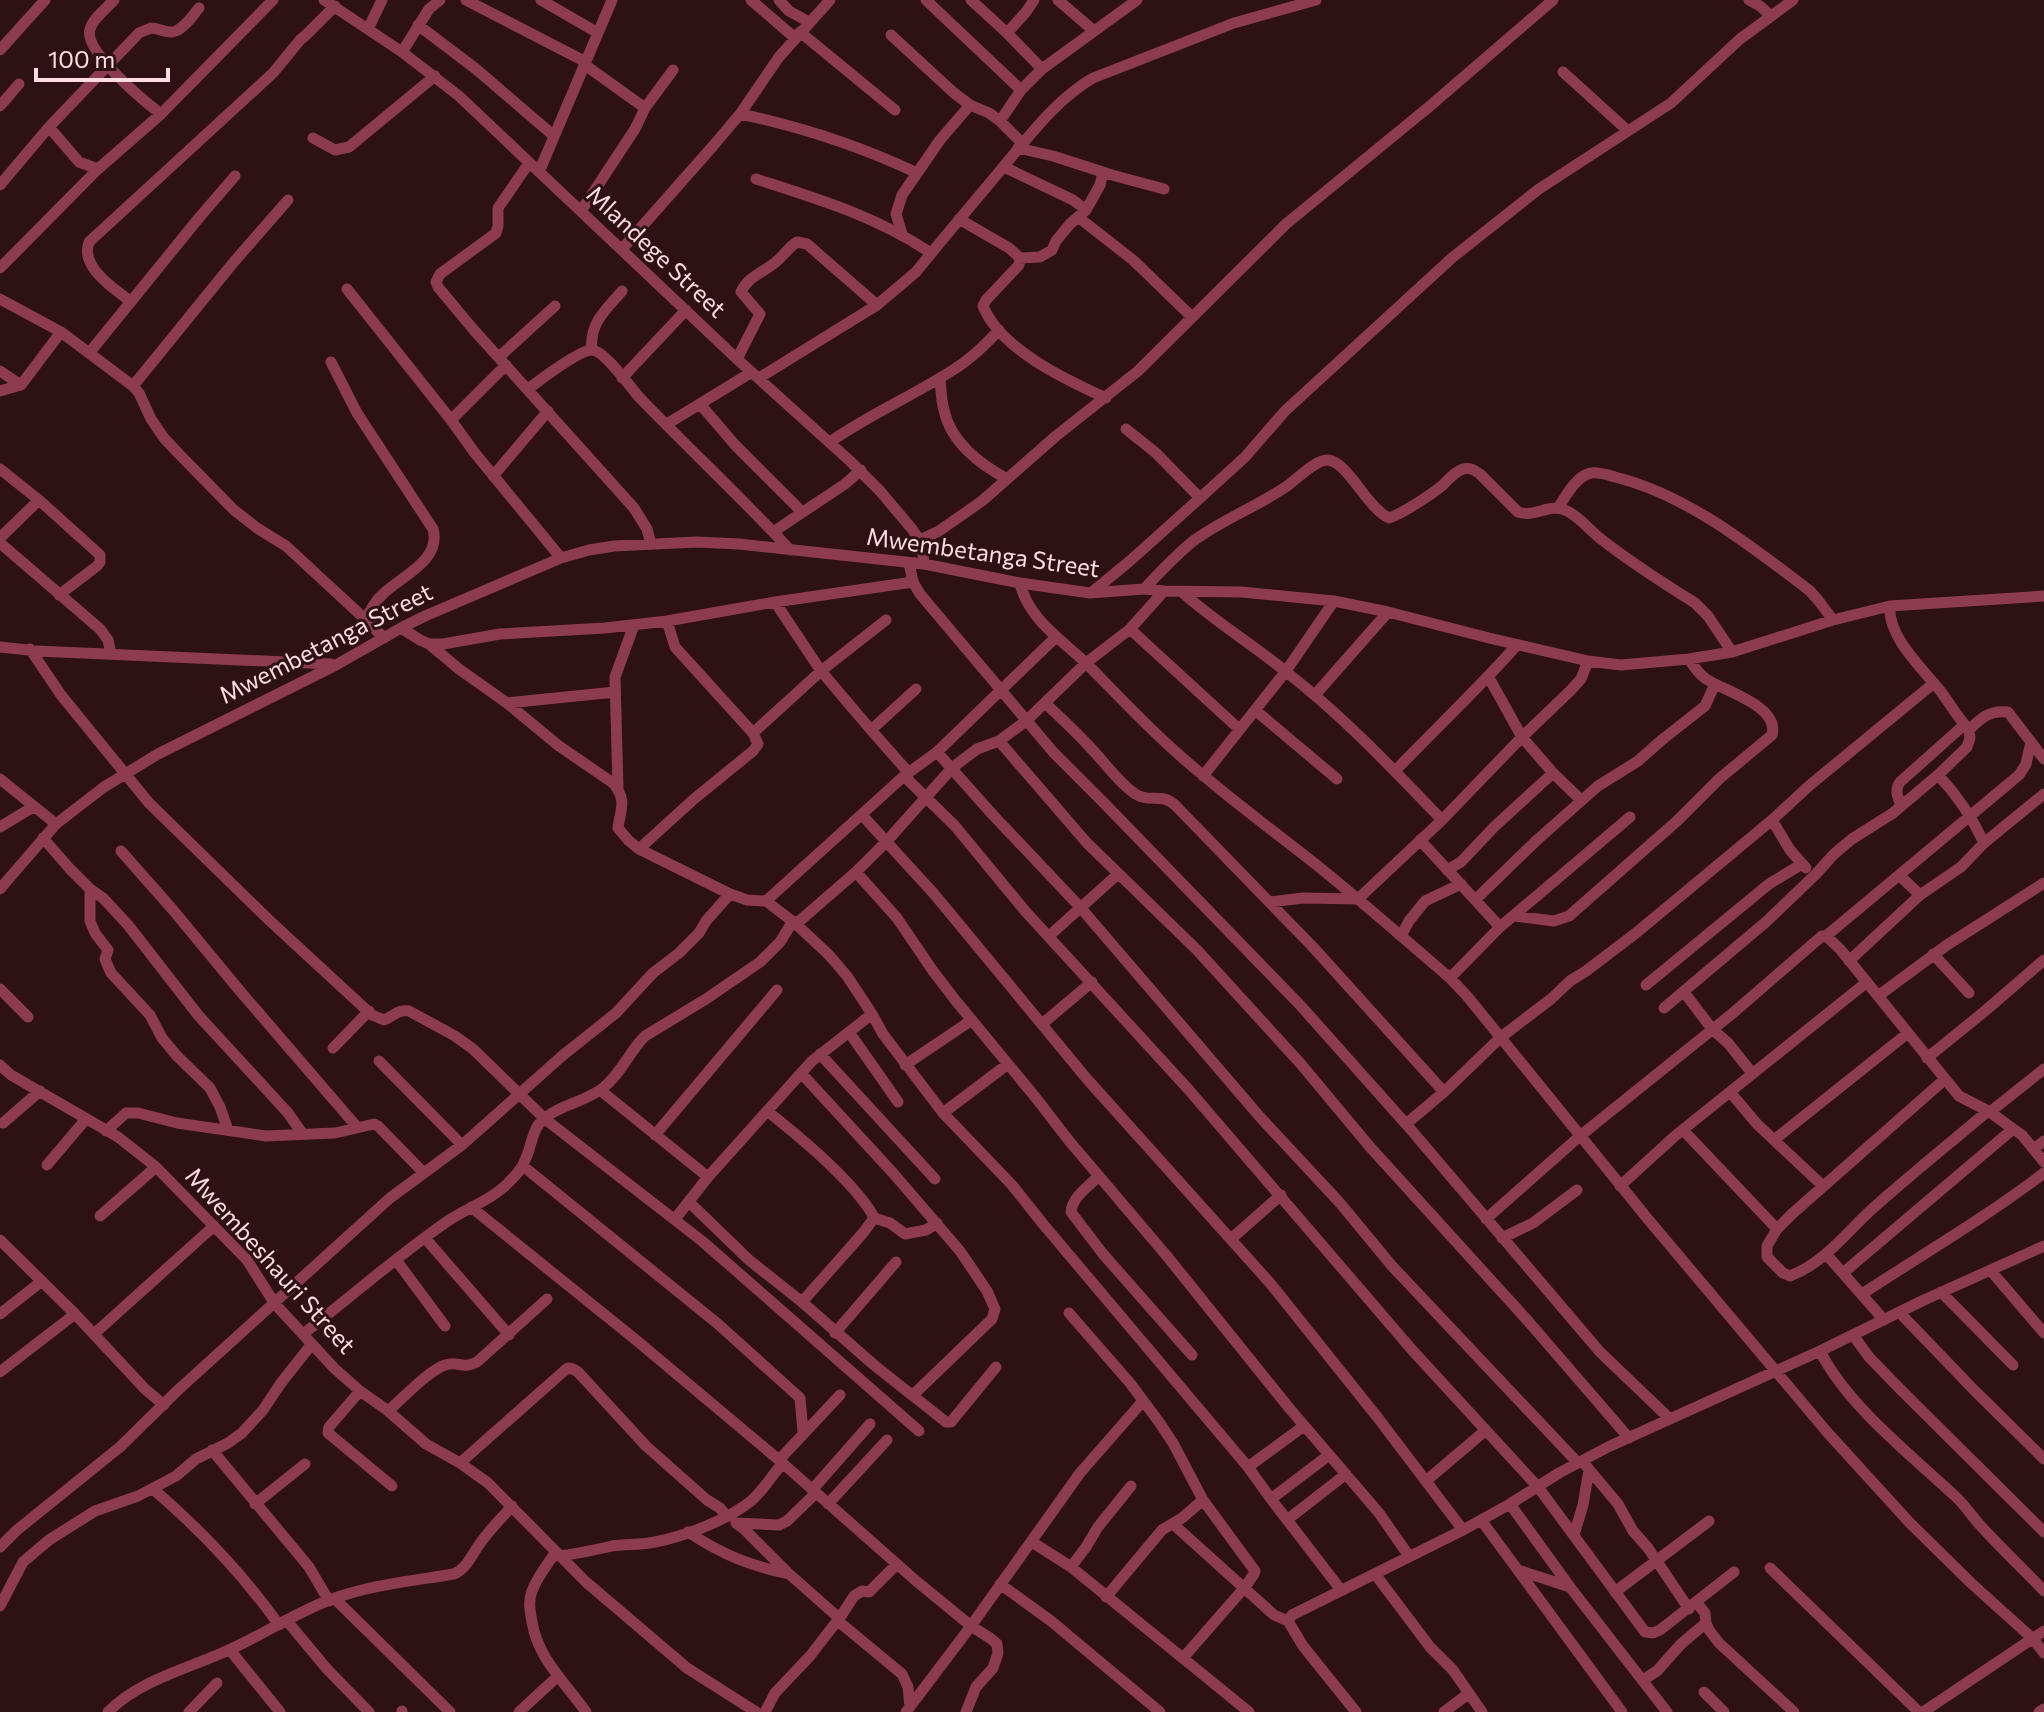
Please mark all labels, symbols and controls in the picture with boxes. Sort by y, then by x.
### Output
scale bar [36,32,168,82]
text: 100 m [48,44,115,73]
street label: Mlandege Street [581,179,733,323]
street label: Mwembetanga Street [865,521,1102,582]
street label: Mwembetanga Street [214,576,437,709]
street label: Mwembeshauri Street [180,1161,362,1359]

